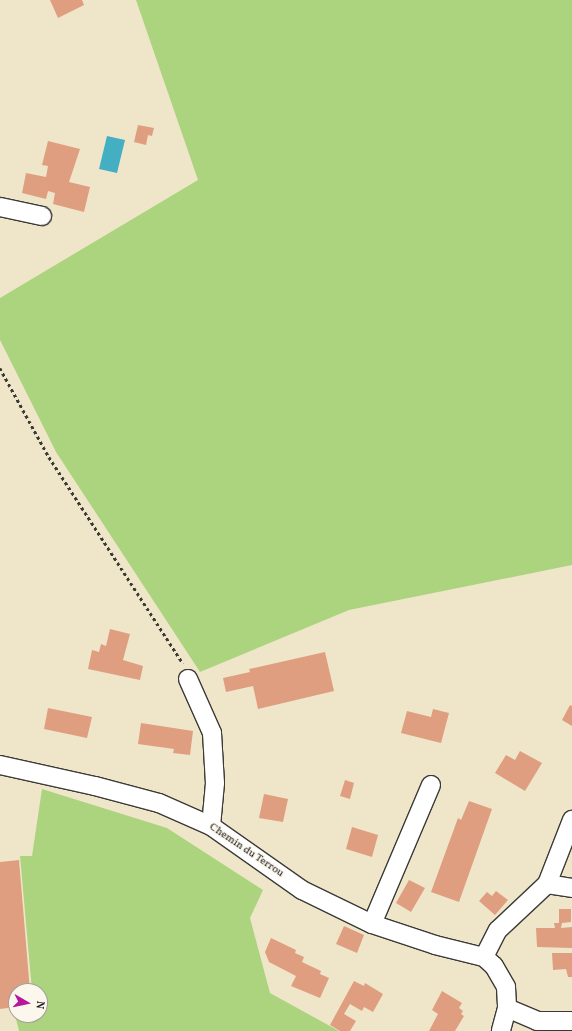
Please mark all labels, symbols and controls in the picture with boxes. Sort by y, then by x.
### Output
street label: Chemin du Terrou [206,821,286,881]
north arrow [8,983,48,1023]
text: N [31,1000,47,1010]

